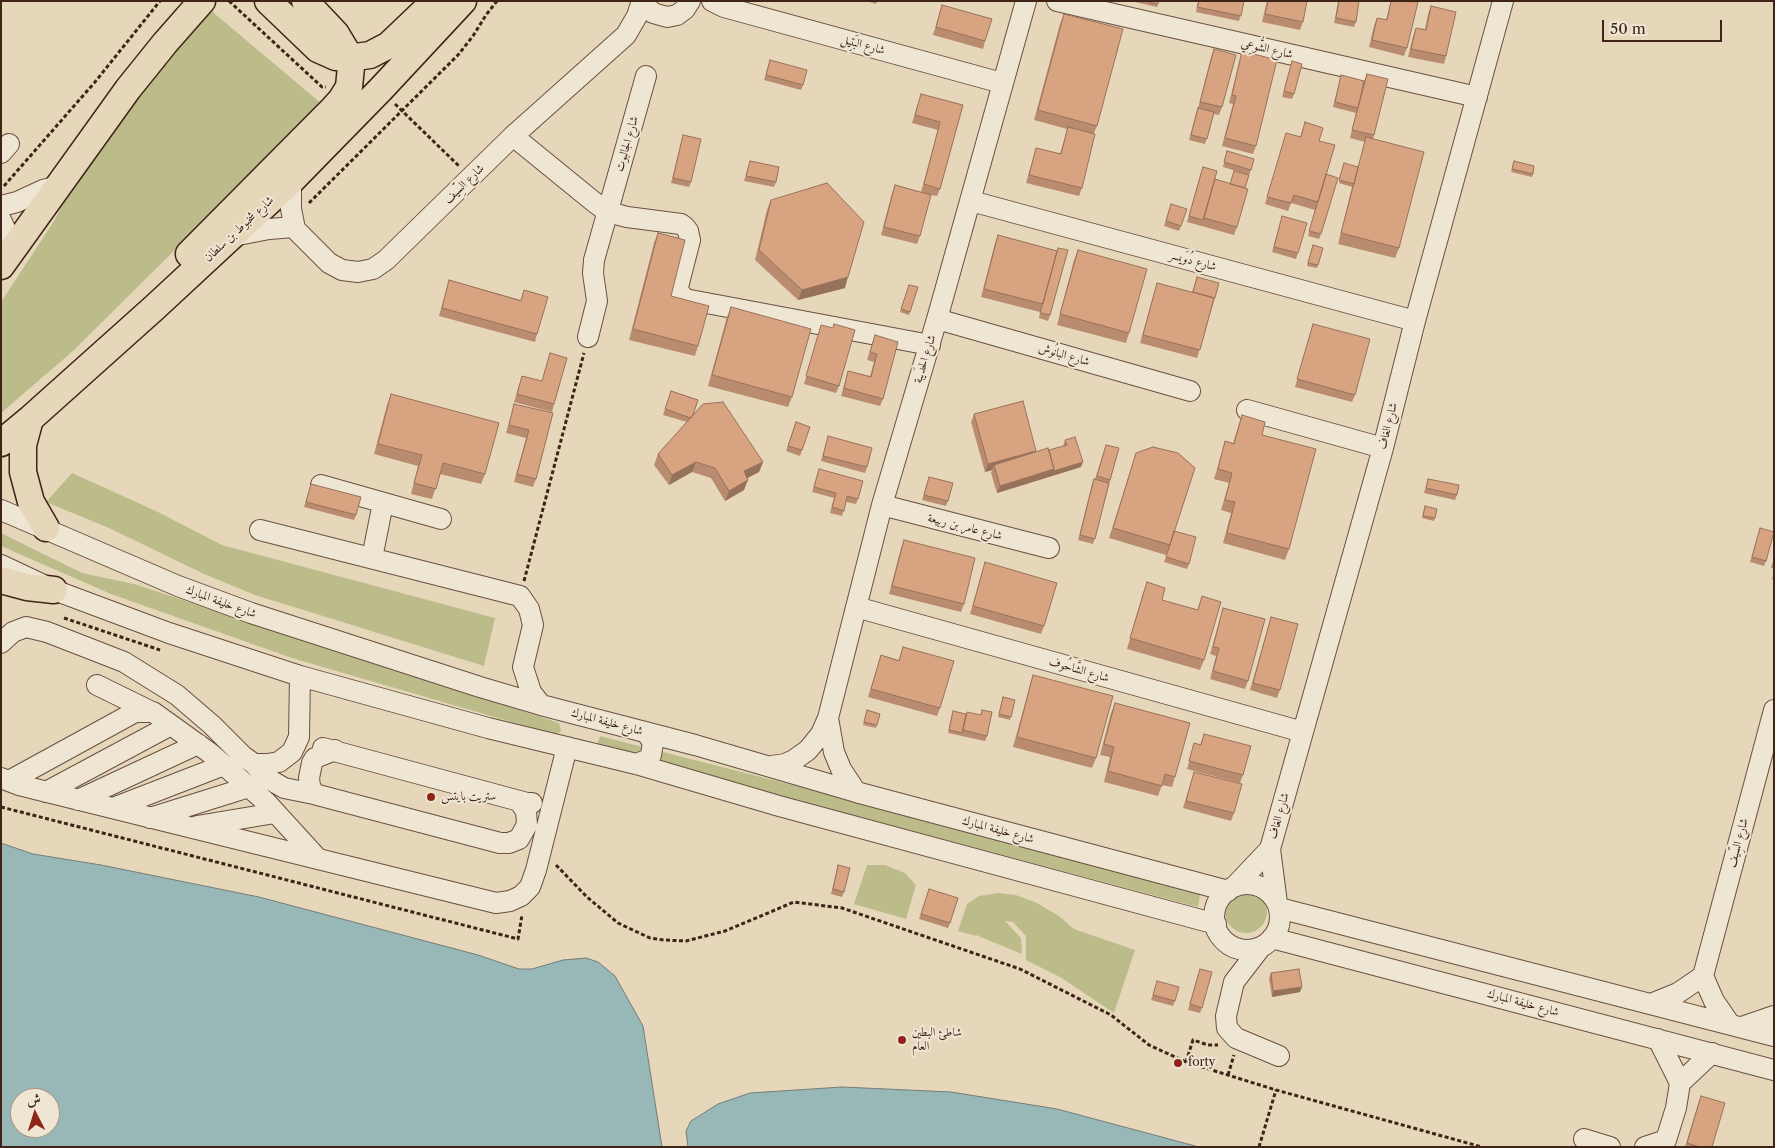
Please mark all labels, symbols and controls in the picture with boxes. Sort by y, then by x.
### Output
scale bar [1605,10,1725,42]
text: 50 m [1610,19,1646,38]
street label: شارع البَتِيل [839,32,887,58]
street label: شارع الشُّوعِي [1240,36,1294,62]
street label: شارع الجالبوت [612,115,642,173]
street label: شارع السِّيف [441,161,487,207]
street label: شارع شخبوط بن سلطان [201,193,277,265]
street label: شارع دُوَيسر [1168,248,1218,274]
street label: شارع الحدَيبة [911,333,939,385]
street label: شارع البانُوش [1037,341,1091,369]
street label: شارع الغاف [1375,401,1401,451]
street label: شارع عامر بن ربيعة [926,511,1004,543]
street label: شارع خليفة المبارك [184,583,258,621]
street label: شارع الشَّاحُوف [1047,655,1111,685]
street label: شارع خليفة المبارك [569,705,645,739]
place label: ستريت بايتس [441,790,496,804]
marker: ستريت بايتس [425,791,437,803]
street label: شارع الغاف [1266,791,1292,841]
street label: شارع خليفة المبارك [960,813,1036,847]
street label: شارع السِّيف [1725,817,1751,869]
street label: شارع خليفة المبارك [1485,986,1561,1020]
place label: شاطئ البطين العام [912,1026,962,1054]
marker: شاطئ البطين العام [896,1034,908,1046]
place label: forty [1188,1056,1215,1070]
marker: forty [1172,1057,1184,1069]
north arrow [10,1088,60,1138]
text: ش [26,1089,41,1109]

